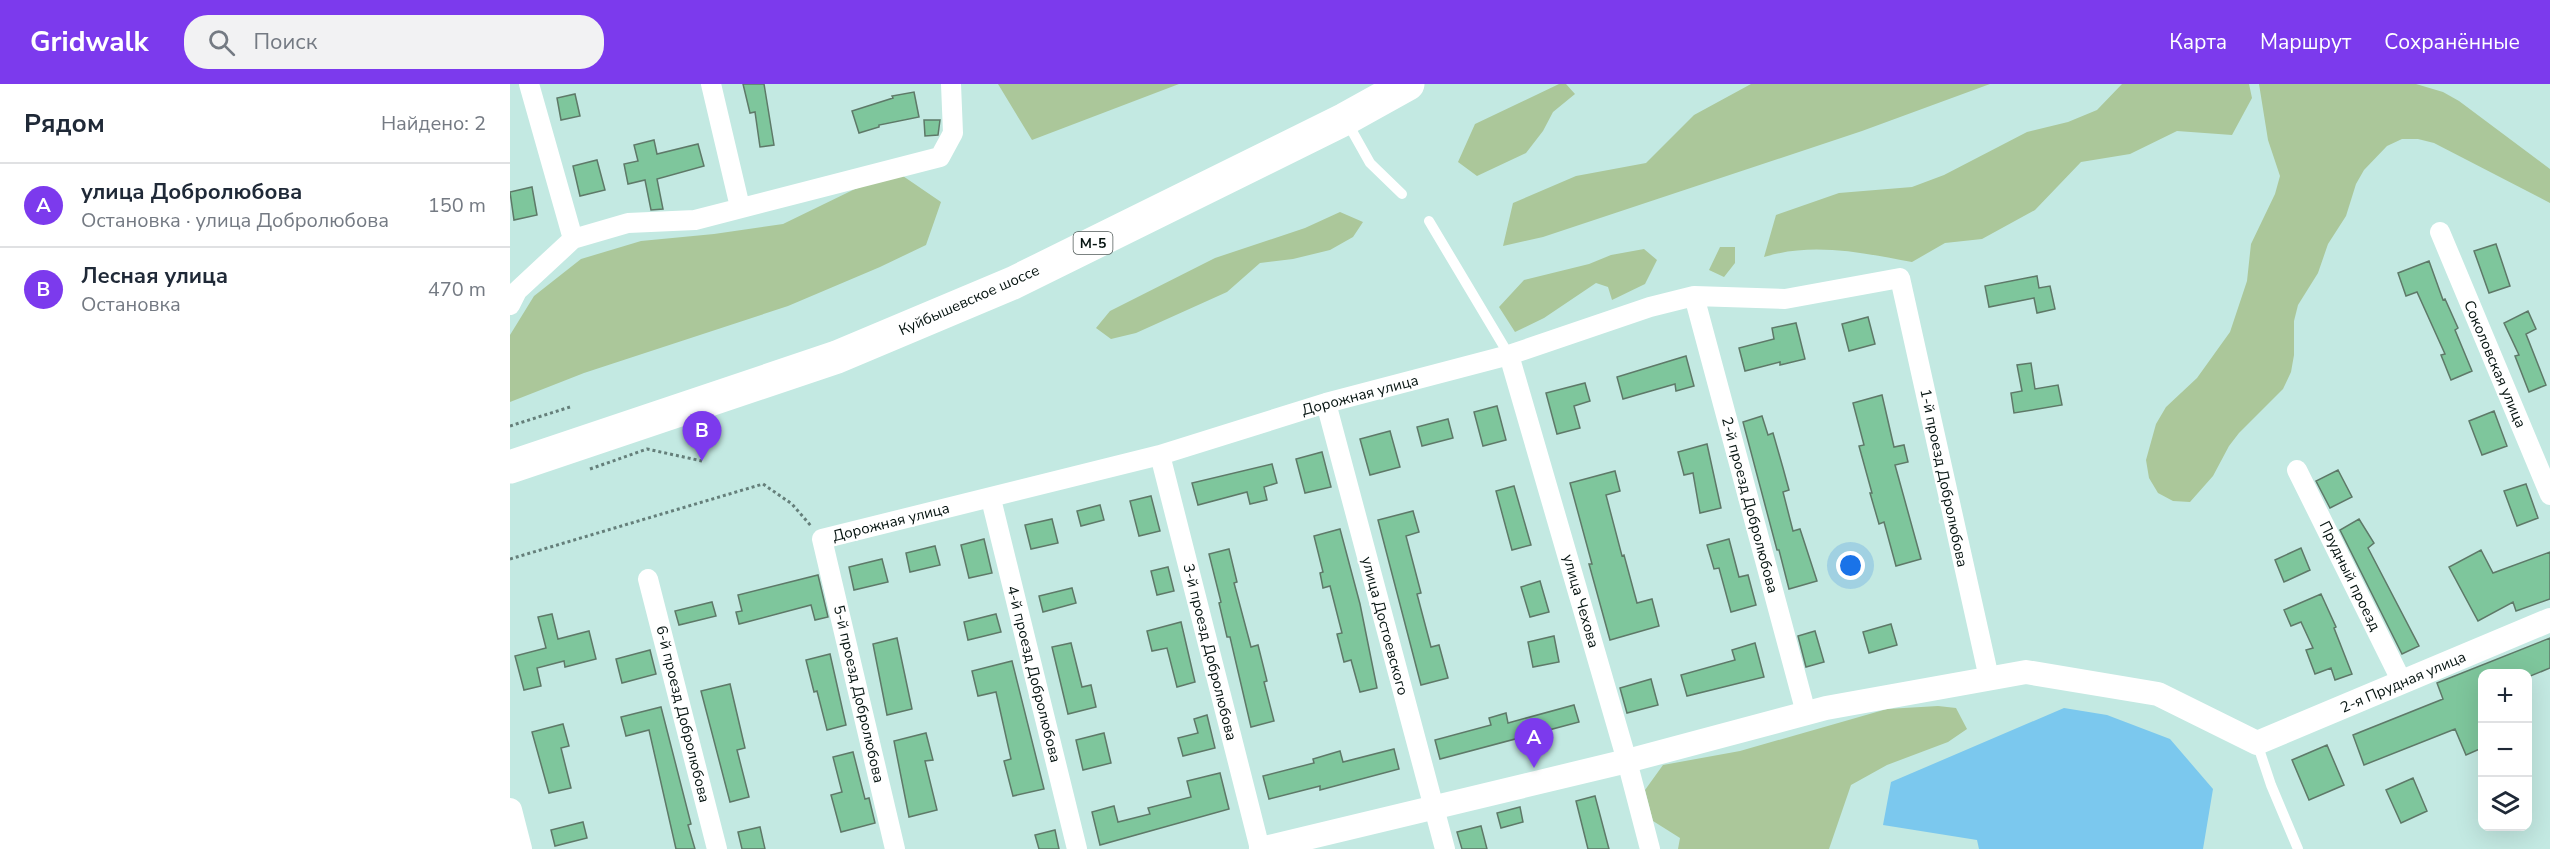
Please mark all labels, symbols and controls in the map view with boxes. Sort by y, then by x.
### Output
search box [184,15,604,69]
text: Gridwalk [30,23,148,61]
icon: search [205,26,238,59]
text: Поиск [253,27,317,57]
text: Карта [2169,28,2227,56]
text: Маршрут [2260,28,2351,56]
text: Сохранённые [2384,28,2520,56]
text: Рядом [24,106,105,141]
text: Найдено: 2 [381,110,486,137]
text: улица Добролюбова [81,177,302,207]
text: A [36,192,51,219]
text: 150 m [428,192,486,219]
text: Остановка · улица Добролюбова [81,207,389,234]
road number: М-5 [1074,232,1112,254]
street label: Куйбышевское шоссе [896,260,1042,340]
text: Лесная улица [81,261,228,291]
text: B [37,276,50,303]
text: 470 m [428,276,486,303]
text: Остановка [81,291,181,318]
street label: Соколовская улица [2459,297,2531,431]
street label: Дорожная улица [1299,370,1421,420]
street label: 1-й проезд Добролюбова [1915,387,1973,569]
pin: B [682,412,722,461]
street label: 2-й проезд Добролюбова [1717,415,1783,595]
street label: Дорожная улица [830,498,952,546]
street label: Прудный проезд [2315,518,2385,634]
your location [1836,551,1865,580]
street label: улица Чехова [1558,552,1604,650]
street label: улица Достоевского [1357,554,1413,698]
street label: 3-й проезд Добролюбова [1178,561,1242,743]
street label: 4-й проезд Добролюбова [1002,583,1066,765]
street label: 5-й проезд Добролюбова [829,603,889,785]
street label: 6-й проезд Добролюбова [651,623,715,805]
street label: 2-я Прудная улица [2337,646,2469,718]
map controls [2478,669,2532,831]
button: + [2478,669,2532,723]
pin: A [1514,718,1554,768]
button: − [2478,723,2532,777]
button: layers [2478,777,2532,831]

